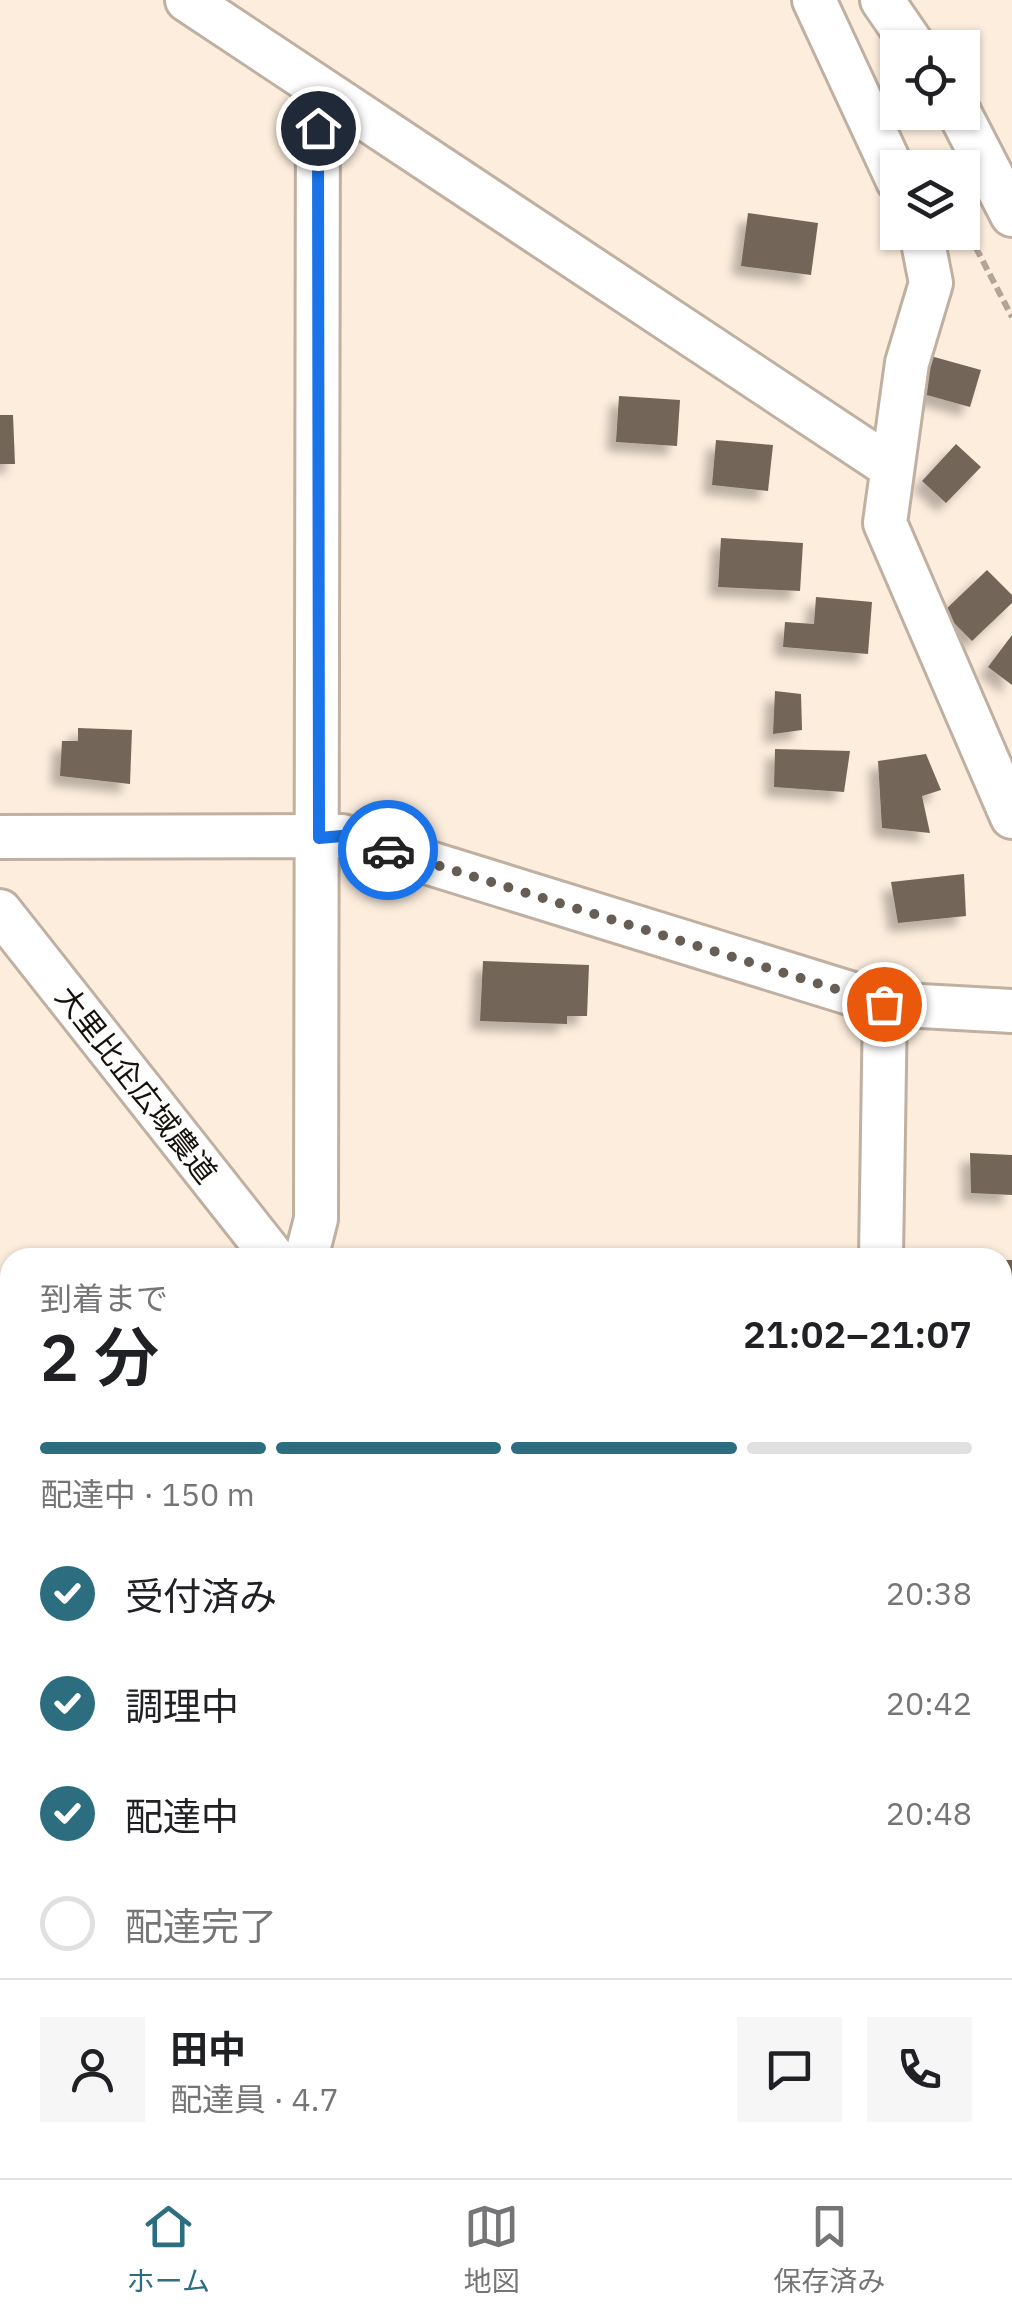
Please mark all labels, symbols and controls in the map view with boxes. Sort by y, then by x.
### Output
map controls [880,30,980,250]
button: locate [880,30,980,130]
pin [276,86,361,171]
icon: home [291,101,346,156]
button: layers [880,150,980,250]
courier [338,800,438,900]
icon: car [361,823,416,878]
pin [842,962,927,1047]
street label: 大里比企広域農道 [48,977,226,1191]
icon: bag [857,977,912,1032]
text: 到着まで [40,1277,168,1319]
text: 21:02–21:07 [743,1309,972,1358]
text: 2 分 [40,1314,159,1399]
text: 配達中 · 150 m [40,1473,255,1515]
icon: check [40,1566,95,1621]
text: 受付済み [125,1571,277,1620]
text: 20:38 [886,1572,972,1614]
icon: check [40,1676,95,1731]
text: 調理中 [125,1681,239,1730]
text: 20:42 [886,1682,972,1724]
icon: check [40,1786,95,1841]
text: 配達中 [125,1791,239,1840]
text: 20:48 [886,1792,972,1834]
text: 配達完了 [125,1901,277,1950]
button: person [40,2017,145,2122]
button: chat [737,2017,842,2122]
button: phone [867,2017,972,2122]
text: 田中 [170,2024,246,2073]
text: 配達員 · 4.7 [170,2078,339,2120]
tab: ホーム [127,2199,210,2299]
tab: 地図 [464,2199,520,2299]
tab: 保存済み [773,2199,885,2299]

